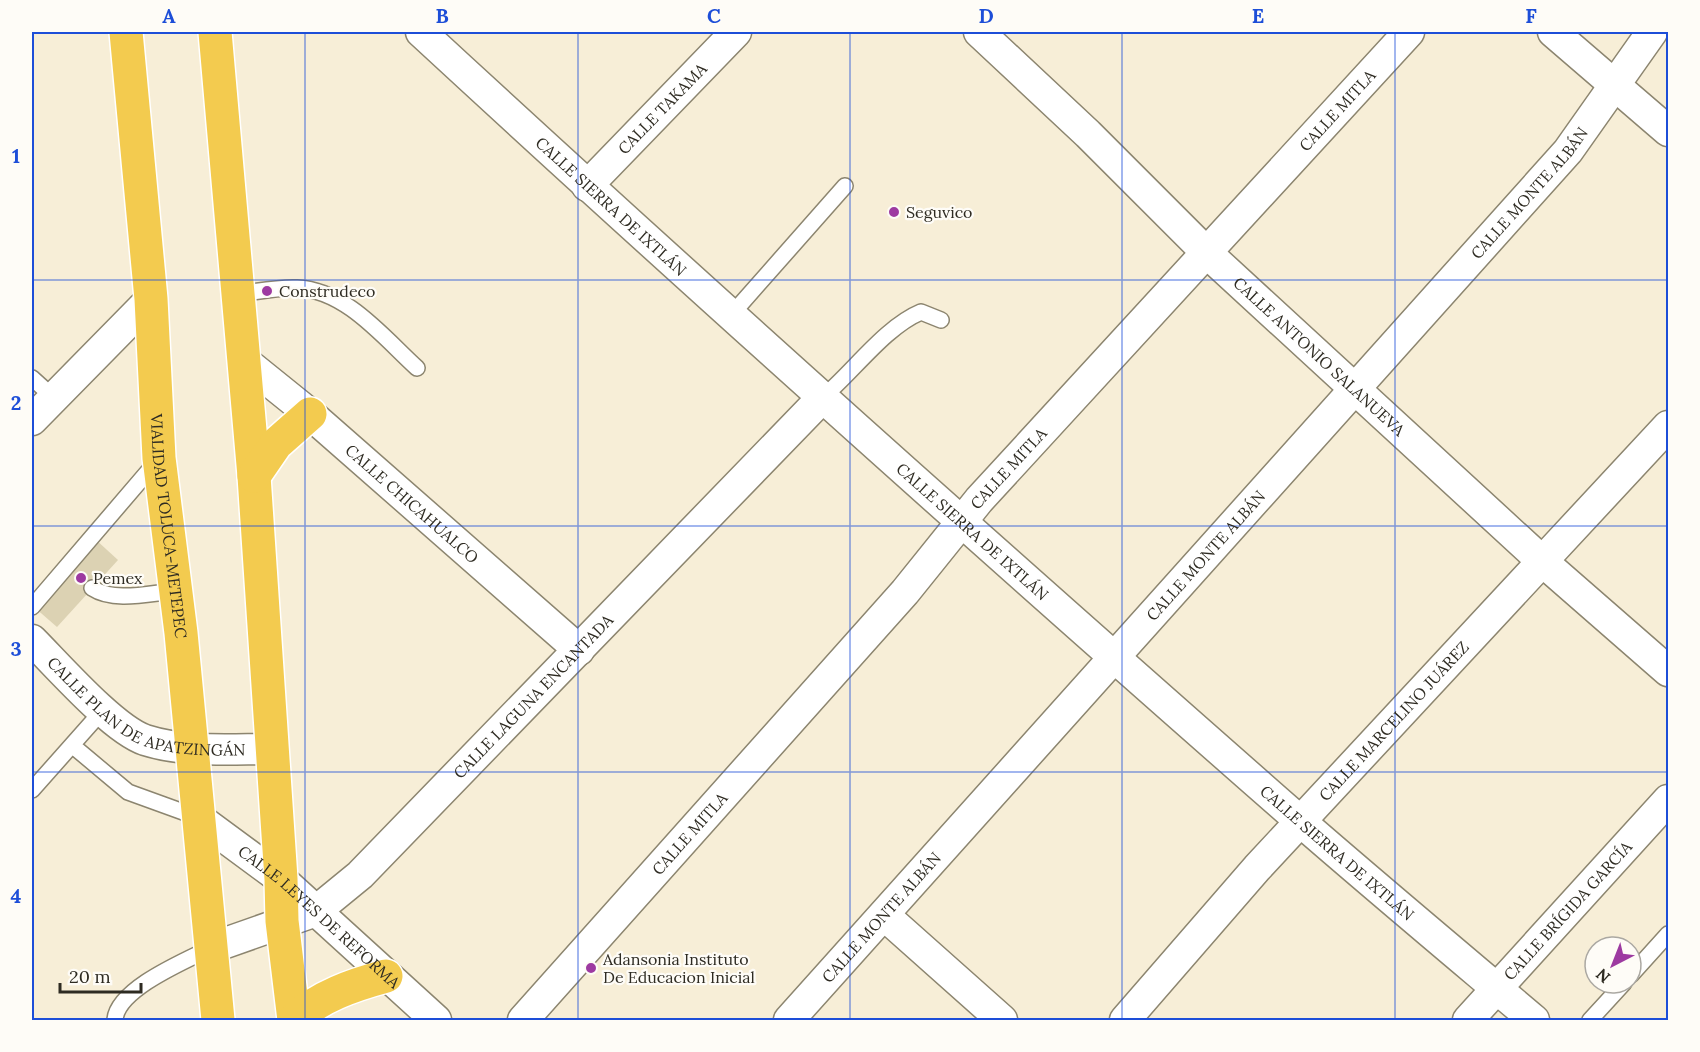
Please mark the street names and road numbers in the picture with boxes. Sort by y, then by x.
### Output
street label: CALLE TAKAMA [613,58,711,158]
street label: CALLE MITLA [1295,65,1380,155]
street label: CALLE MONTE ALBÁN [1466,123,1592,263]
street label: CALLE SIERRA DE IXTLÁN [532,133,691,280]
street label: CALLE ANTONIO SALANUEVA [1229,272,1410,441]
street label: VIALIDAD TOLUCA-METEPEC [147,412,192,640]
street label: CALLE MITLA [966,423,1051,513]
street label: CALLE CHICAHUALCO [341,440,483,567]
street label: CALLE SIERRA DE IXTLÁN [892,458,1053,604]
street label: CALLE MONTE ALBÁN [1142,486,1269,625]
street label: CALLE LAGUNA ENCANTADA [449,609,618,783]
street label: CALLE MARCELINO JUÁREZ [1315,637,1473,805]
street label: CALLE PLAN DE APATZINGÁN [43,652,246,760]
street label: CALLE SIERRA DE IXTLÁN [1256,781,1418,924]
street label: CALLE MITLA [648,787,732,879]
street label: CALLE BRÍGIDA GARCÍA [1499,836,1637,984]
street label: CALLE LEYES DE REFORMA [234,841,405,993]
street label: CALLE MONTE ALBÁN [817,848,945,987]

